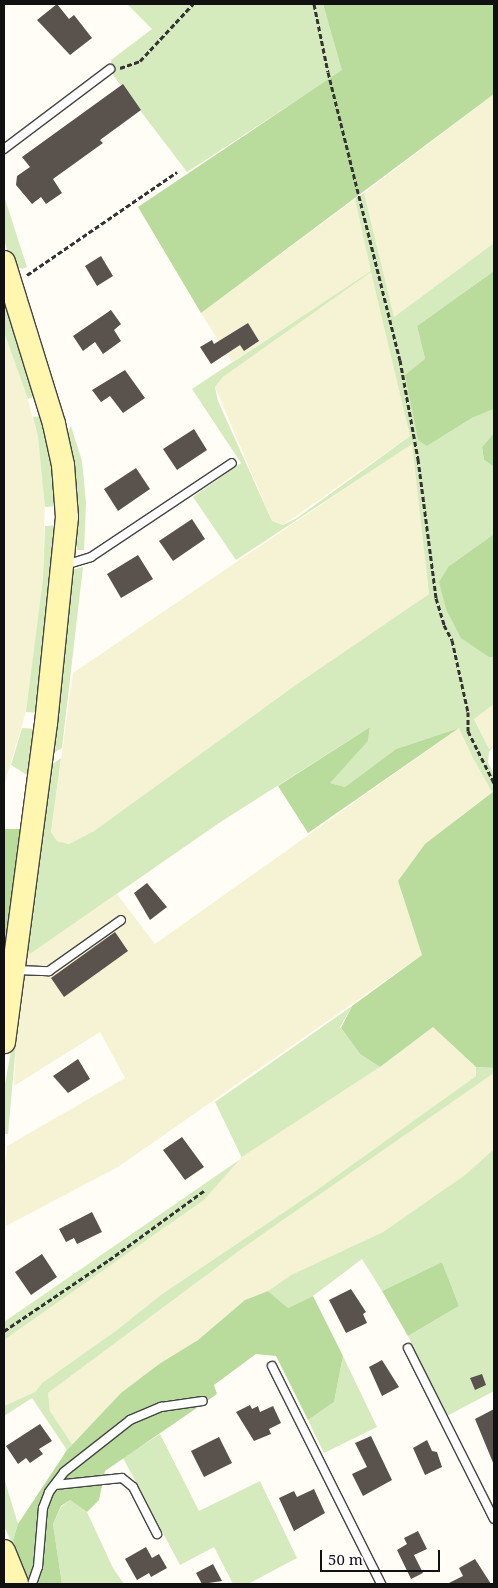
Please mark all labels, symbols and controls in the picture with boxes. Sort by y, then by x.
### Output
scale bar [323,1540,443,1572]
text: 50 m [328,1549,363,1569]

